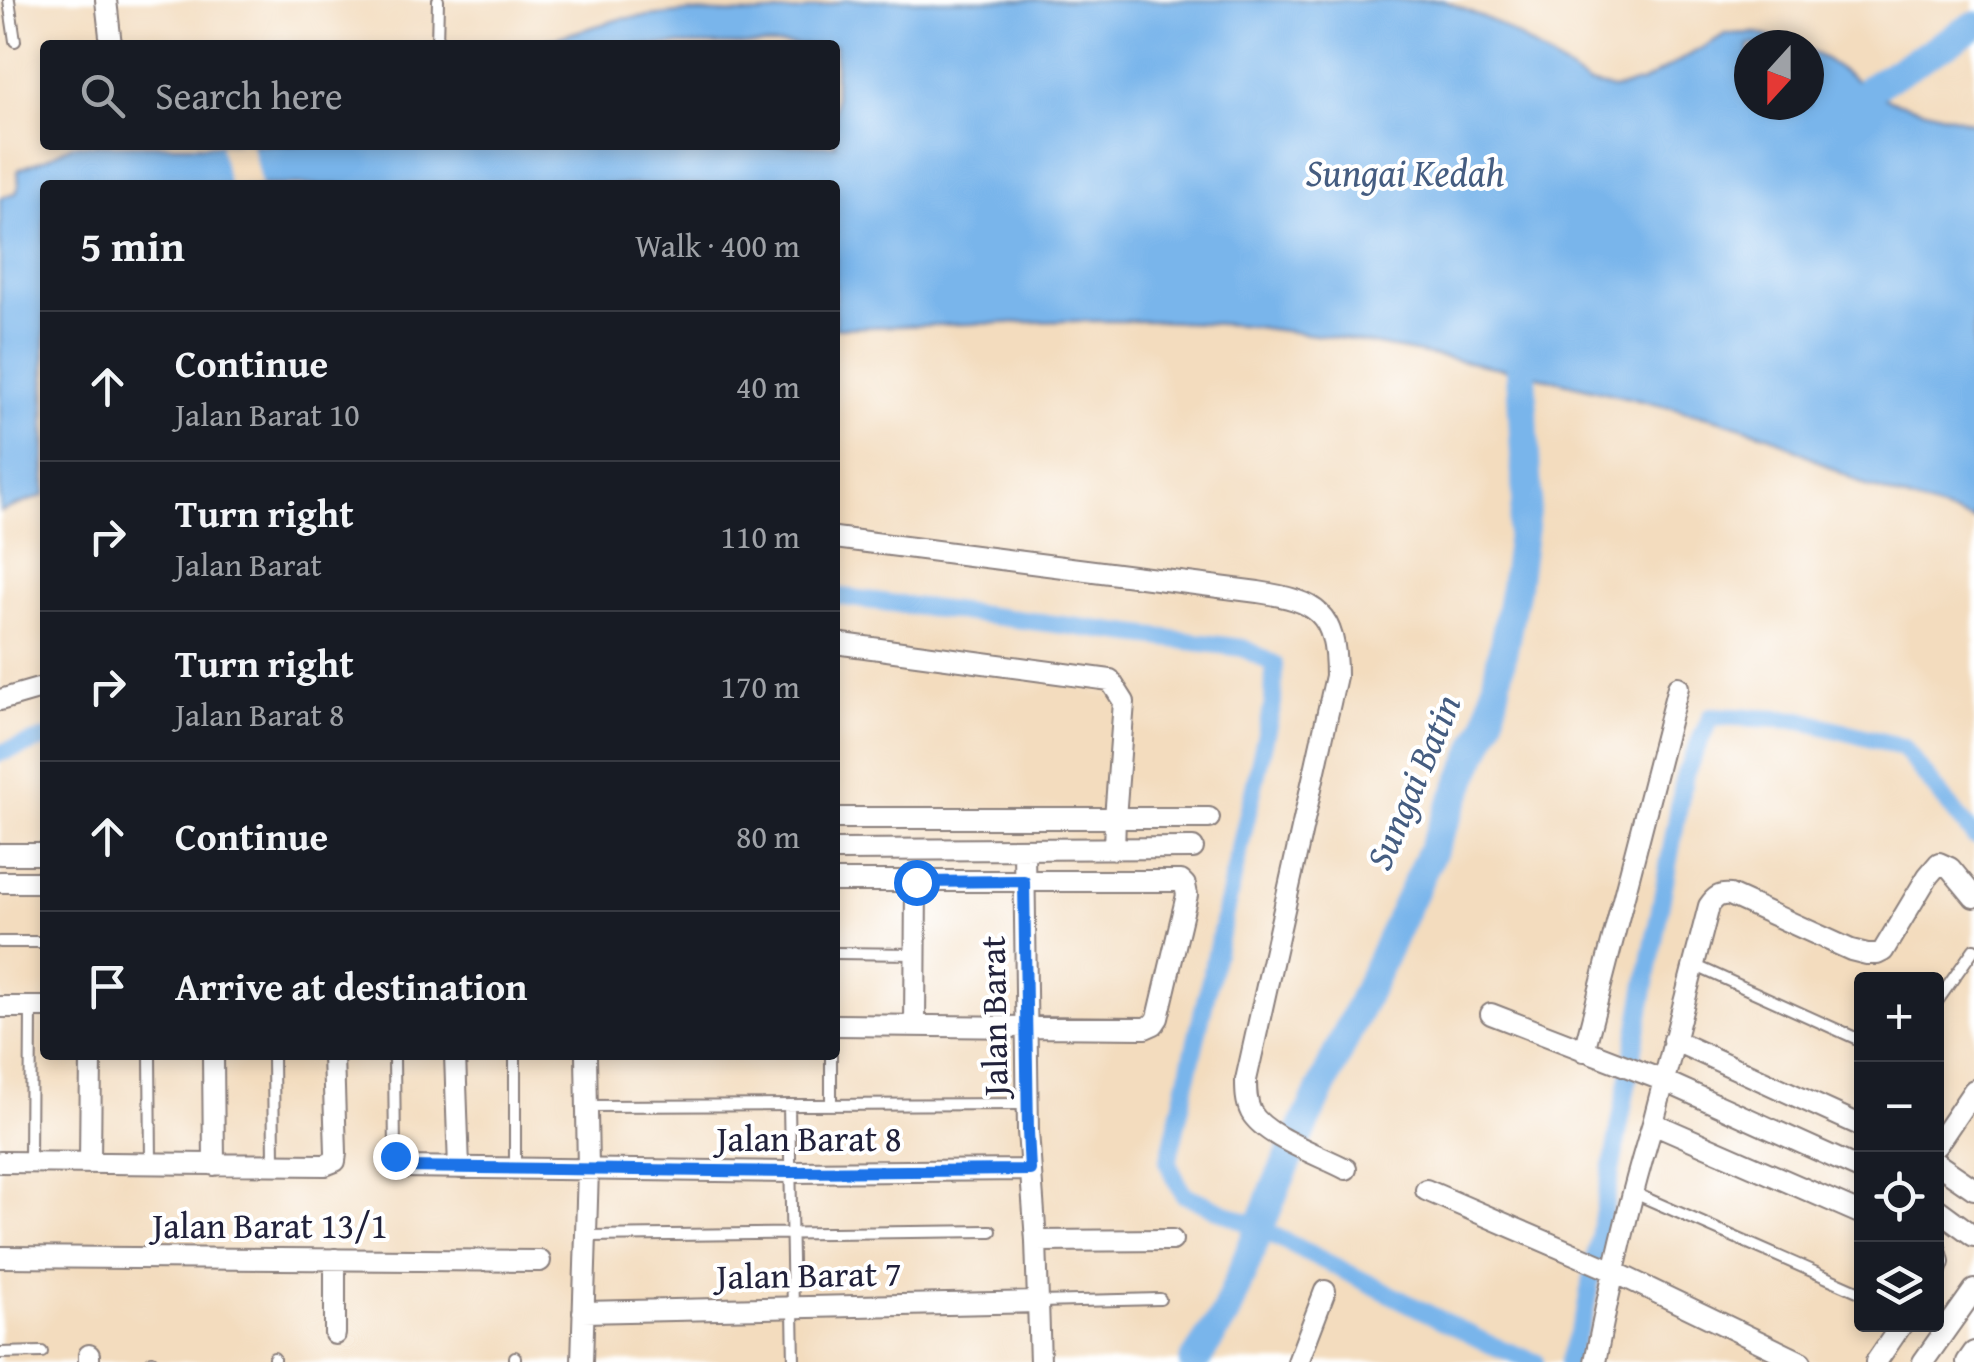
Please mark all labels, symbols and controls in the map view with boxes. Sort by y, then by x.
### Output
north arrow [1734,30,1824,120]
search box [40,40,840,150]
text: Search here [155,67,343,123]
icon: search [75,68,130,123]
water label: Sungai Kedah [1305,144,1505,200]
text: 5 min [80,215,185,276]
text: Walk · 400 m [635,222,800,269]
text: Continue [175,335,328,391]
icon: ahead [80,359,135,414]
text: 40 m [736,363,800,410]
text: Jalan Barat 10 [175,391,360,438]
text: Turn right [175,485,354,541]
icon: right [80,509,135,564]
text: 110 m [721,513,800,560]
text: Jalan Barat [175,541,322,588]
text: Turn right [175,635,354,691]
icon: right [80,659,135,714]
text: 170 m [721,663,800,710]
water label: Sungai Batin [1350,685,1474,878]
text: Jalan Barat 8 [175,691,344,738]
text: Continue [175,808,328,864]
icon: ahead [80,809,135,864]
text: 80 m [736,813,800,860]
route start [894,860,940,906]
street label: Jalan Barat [967,935,1020,1101]
text: Arrive at destination [175,958,528,1014]
icon: arrive [80,959,135,1014]
map controls [1854,972,1944,1332]
button: + [1854,972,1944,1062]
button: − [1854,1062,1944,1152]
street label: Jalan Barat 8 [712,1113,902,1164]
route end [373,1134,419,1180]
button: locate [1854,1152,1944,1242]
street label: Jalan Barat 13/1 [148,1200,388,1251]
button: layers [1854,1242,1944,1332]
street label: Jalan Barat 7 [712,1247,902,1302]

